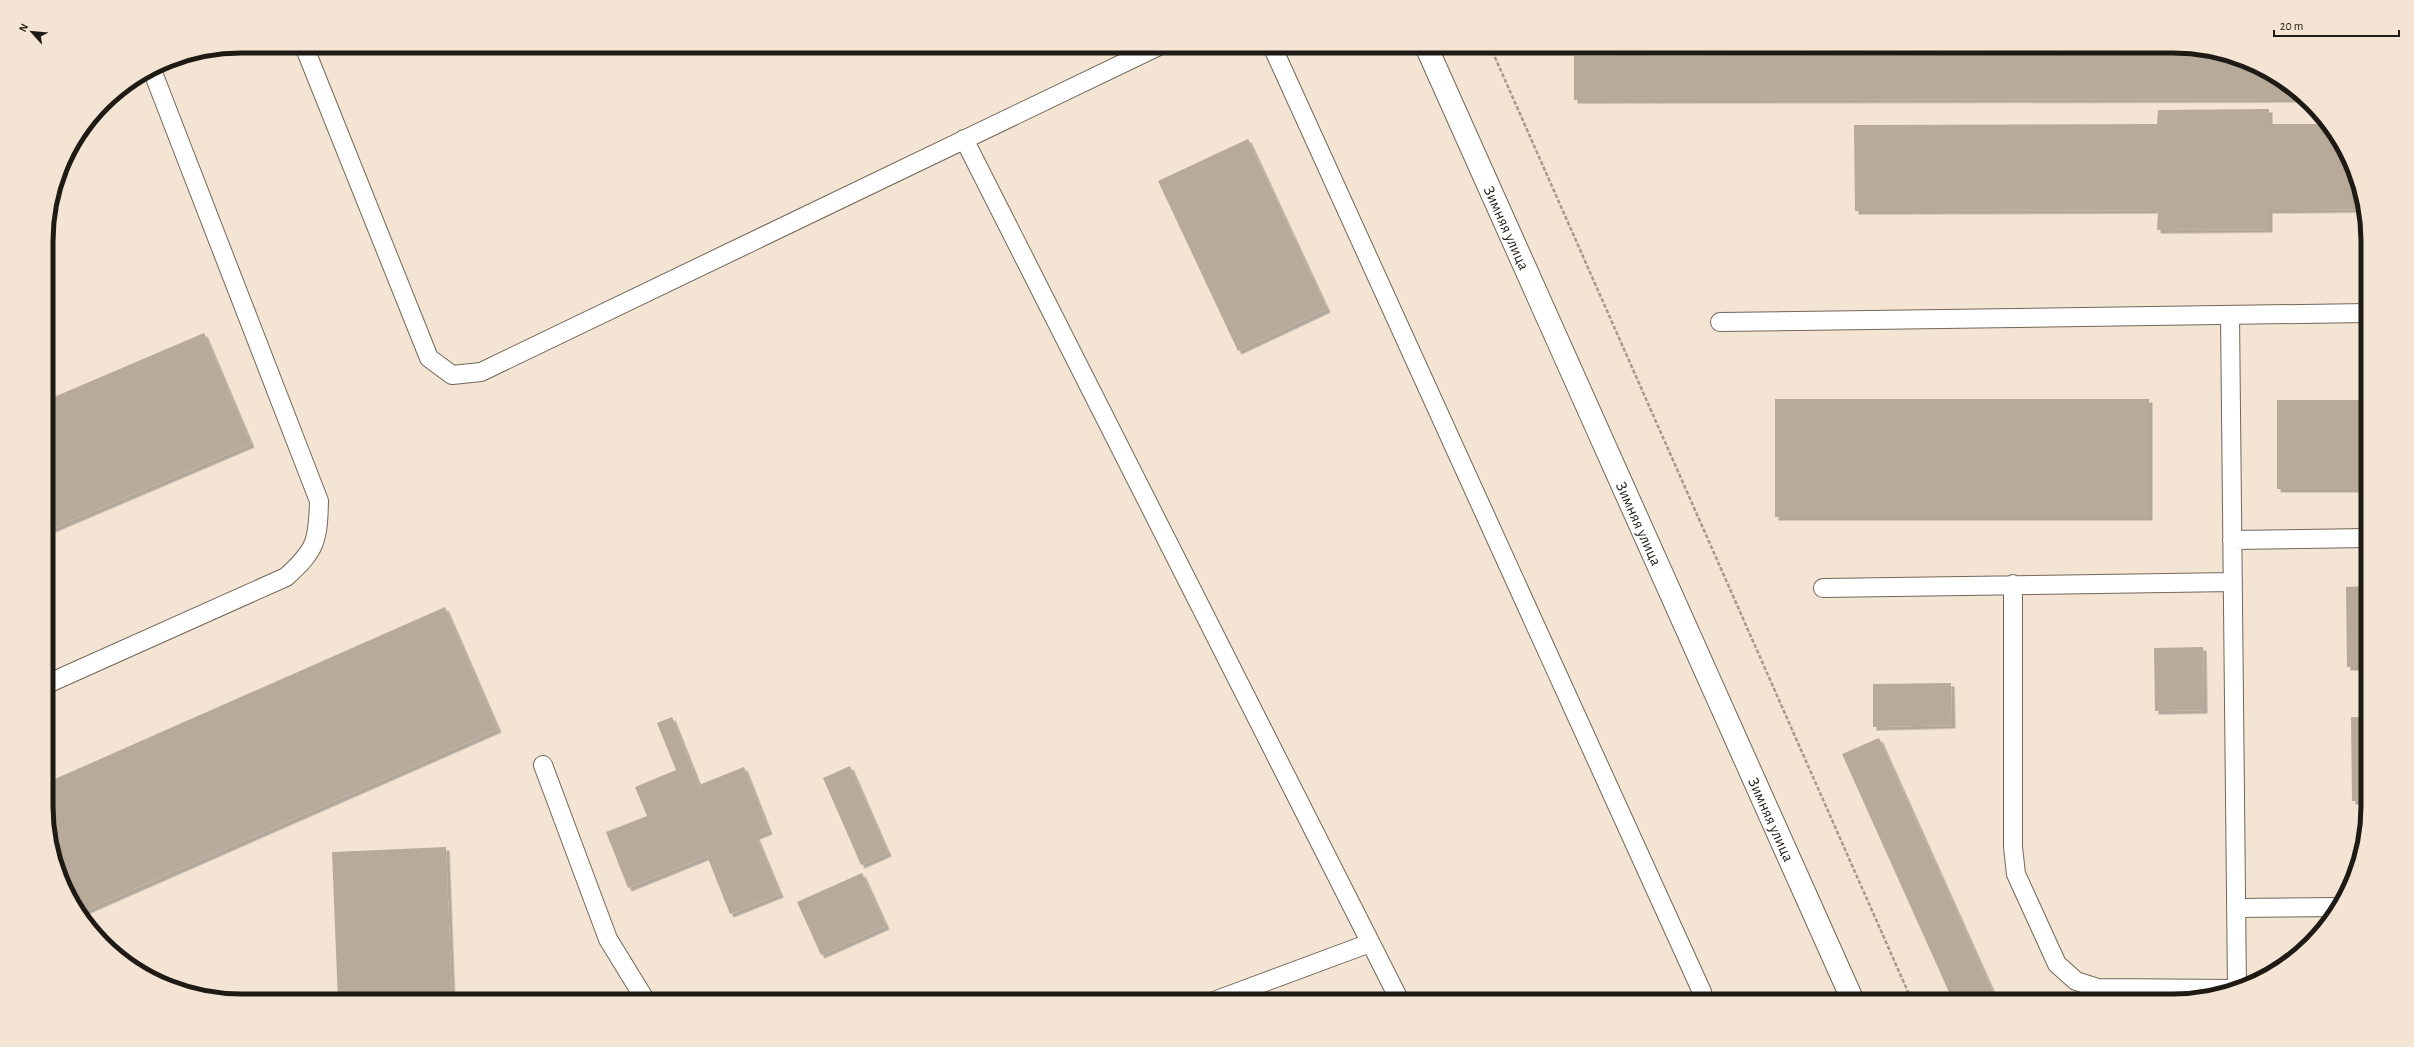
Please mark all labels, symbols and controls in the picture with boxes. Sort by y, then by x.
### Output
north arrow [12,12,52,52]
scale bar [2274,12,2399,38]
text: 20 m [2280,20,2303,32]
text: N [17,22,30,34]
street label: Зимняя улица [1481,184,1532,272]
street label: Зимняя улица [1613,479,1664,568]
street label: Зимняя улица [1745,775,1797,864]

